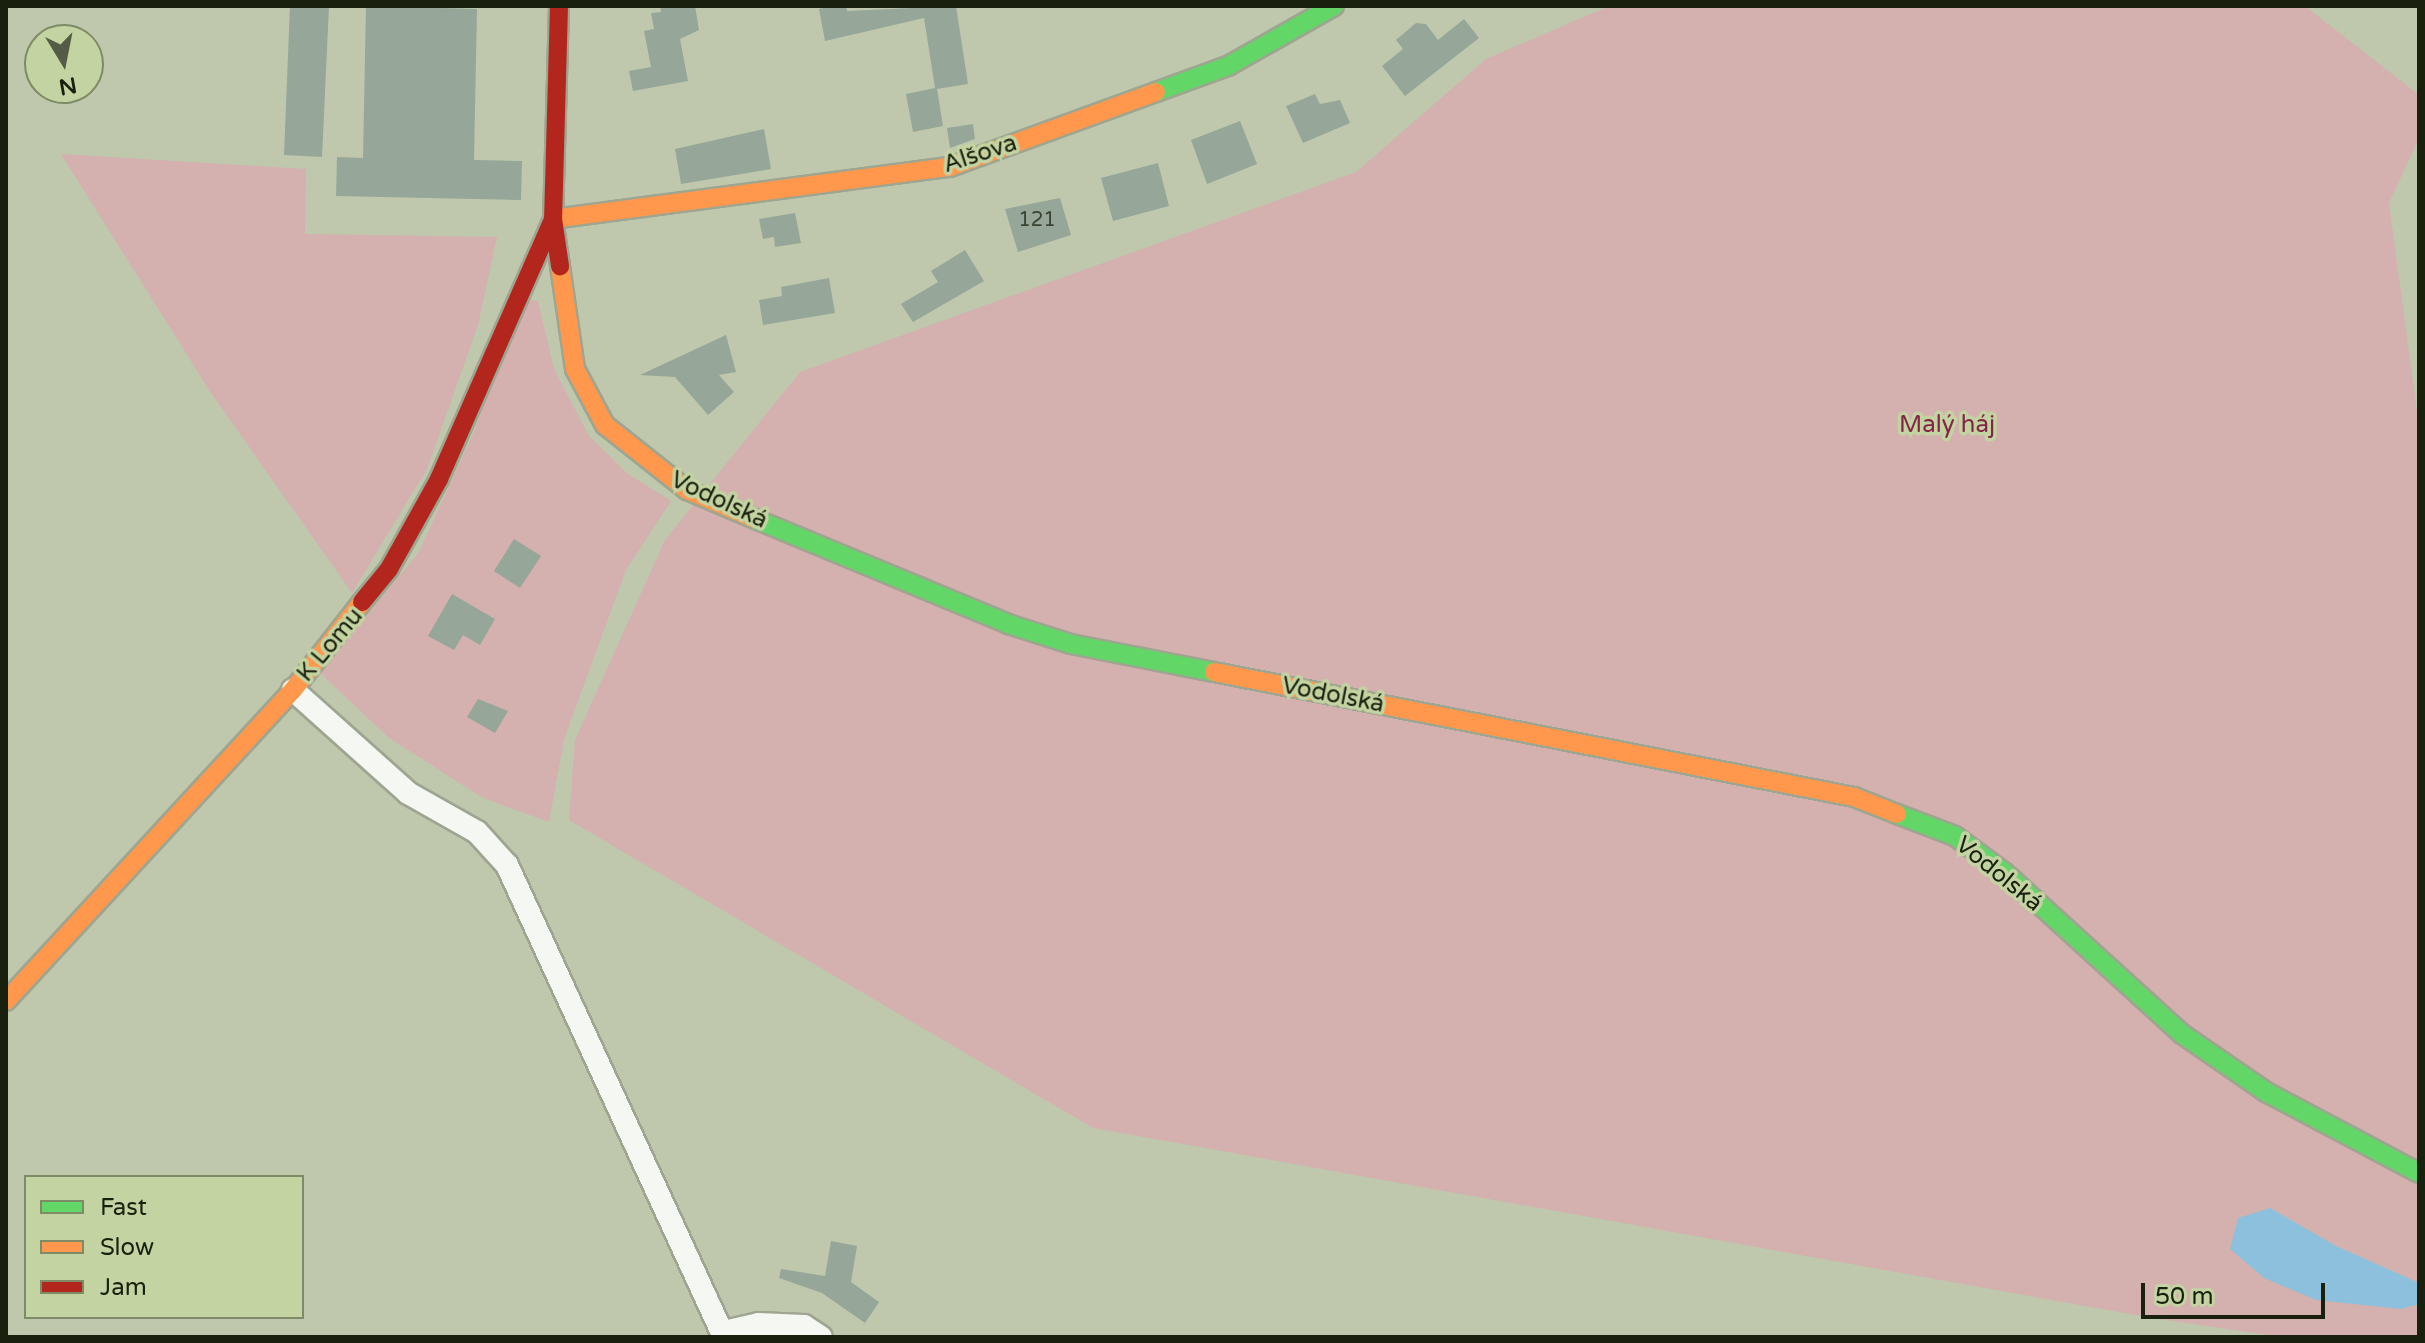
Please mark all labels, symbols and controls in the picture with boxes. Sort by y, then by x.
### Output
north arrow [24,24,104,104]
text: N [57,71,79,100]
street label: Alšova [940,129,1020,179]
house number: 121 [1018,208,1056,232]
park label: Malý háj [1899,411,1995,439]
street label: Vodolská [666,465,772,535]
street label: K Lomu [291,602,369,688]
street label: Vodolská [1279,671,1387,719]
street label: Vodolská [1950,830,2048,918]
legend [24,1175,304,1319]
text: Fast [100,1193,147,1222]
text: Slow [100,1233,154,1262]
scale bar [2145,1267,2329,1317]
text: Jam [100,1273,147,1302]
text: 50 m [2155,1282,2213,1311]

